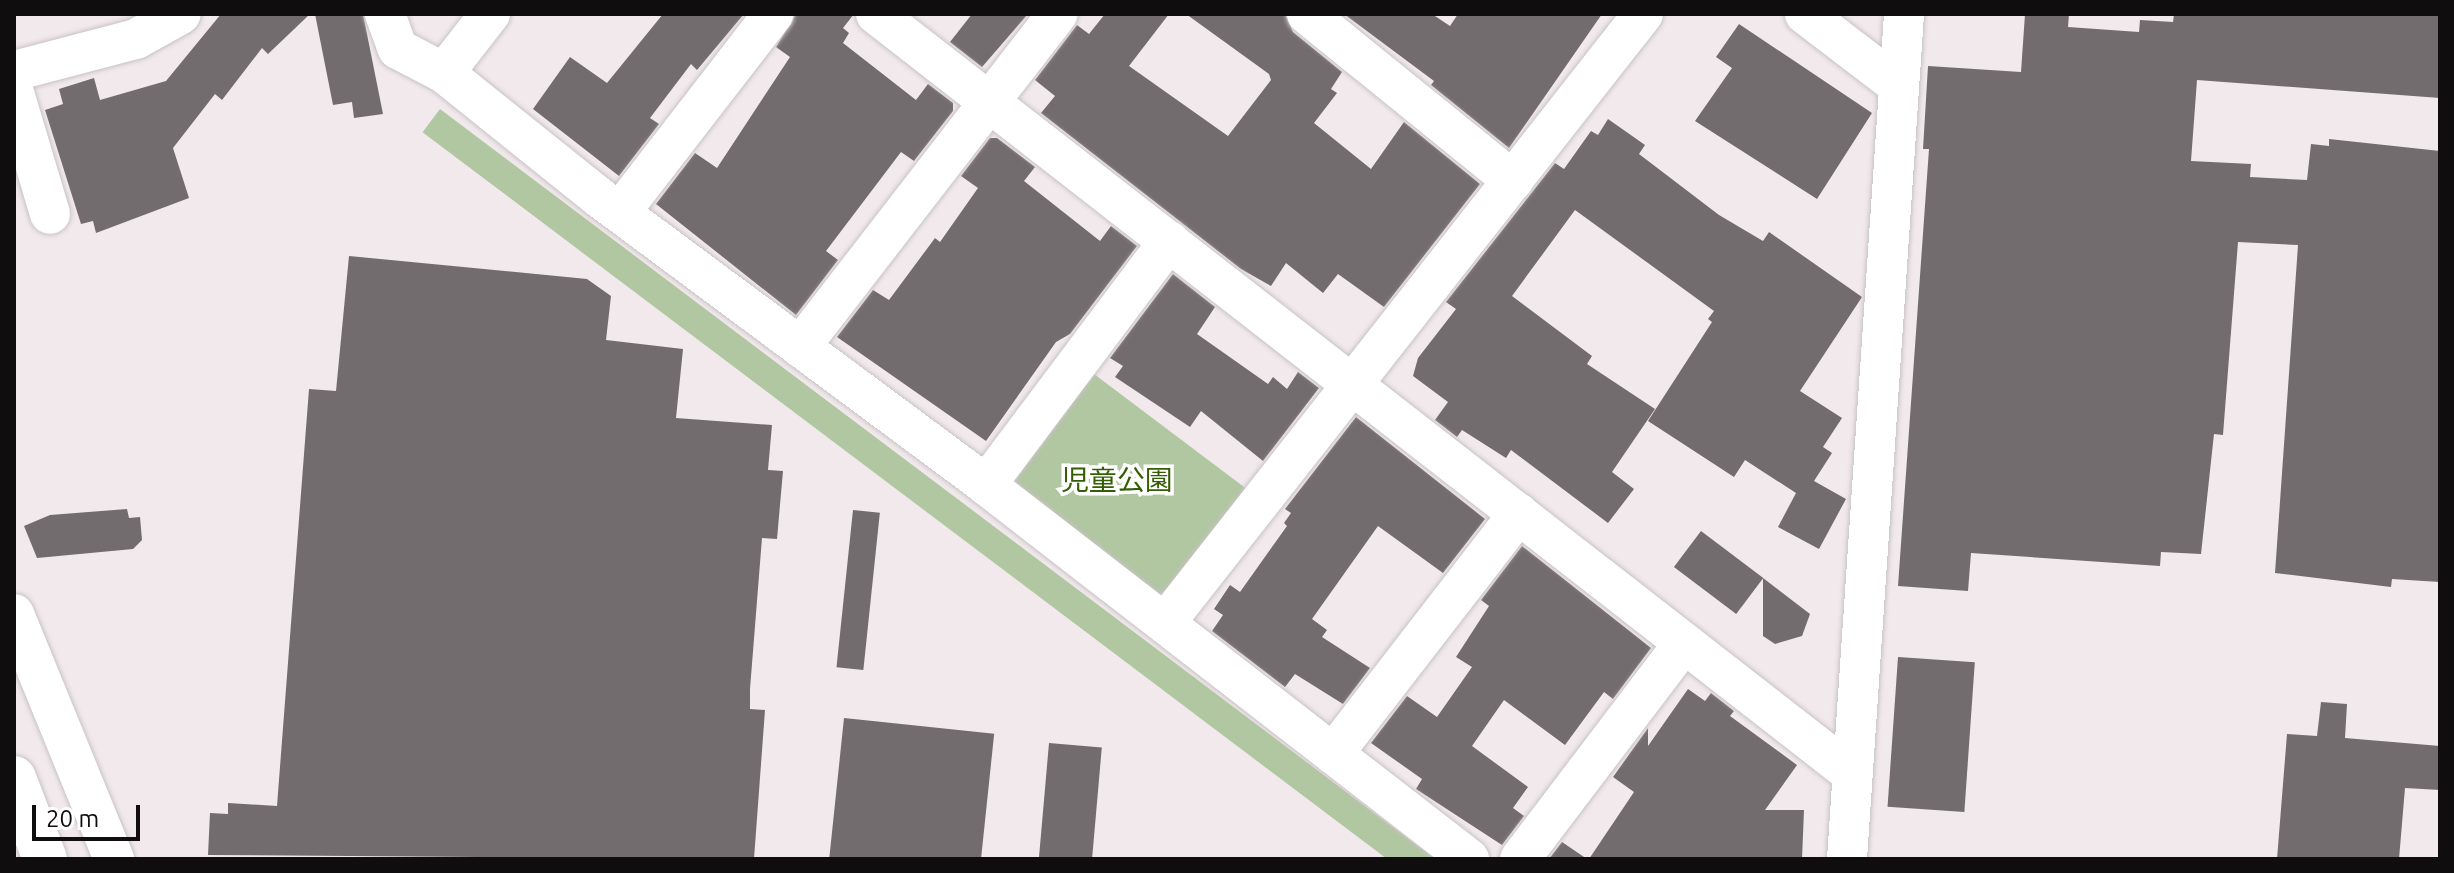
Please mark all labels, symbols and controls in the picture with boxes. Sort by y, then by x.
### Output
park label: 児童公園 [1061,463,1173,497]
scale bar [36,789,144,839]
text: 20 m [46,805,99,832]

